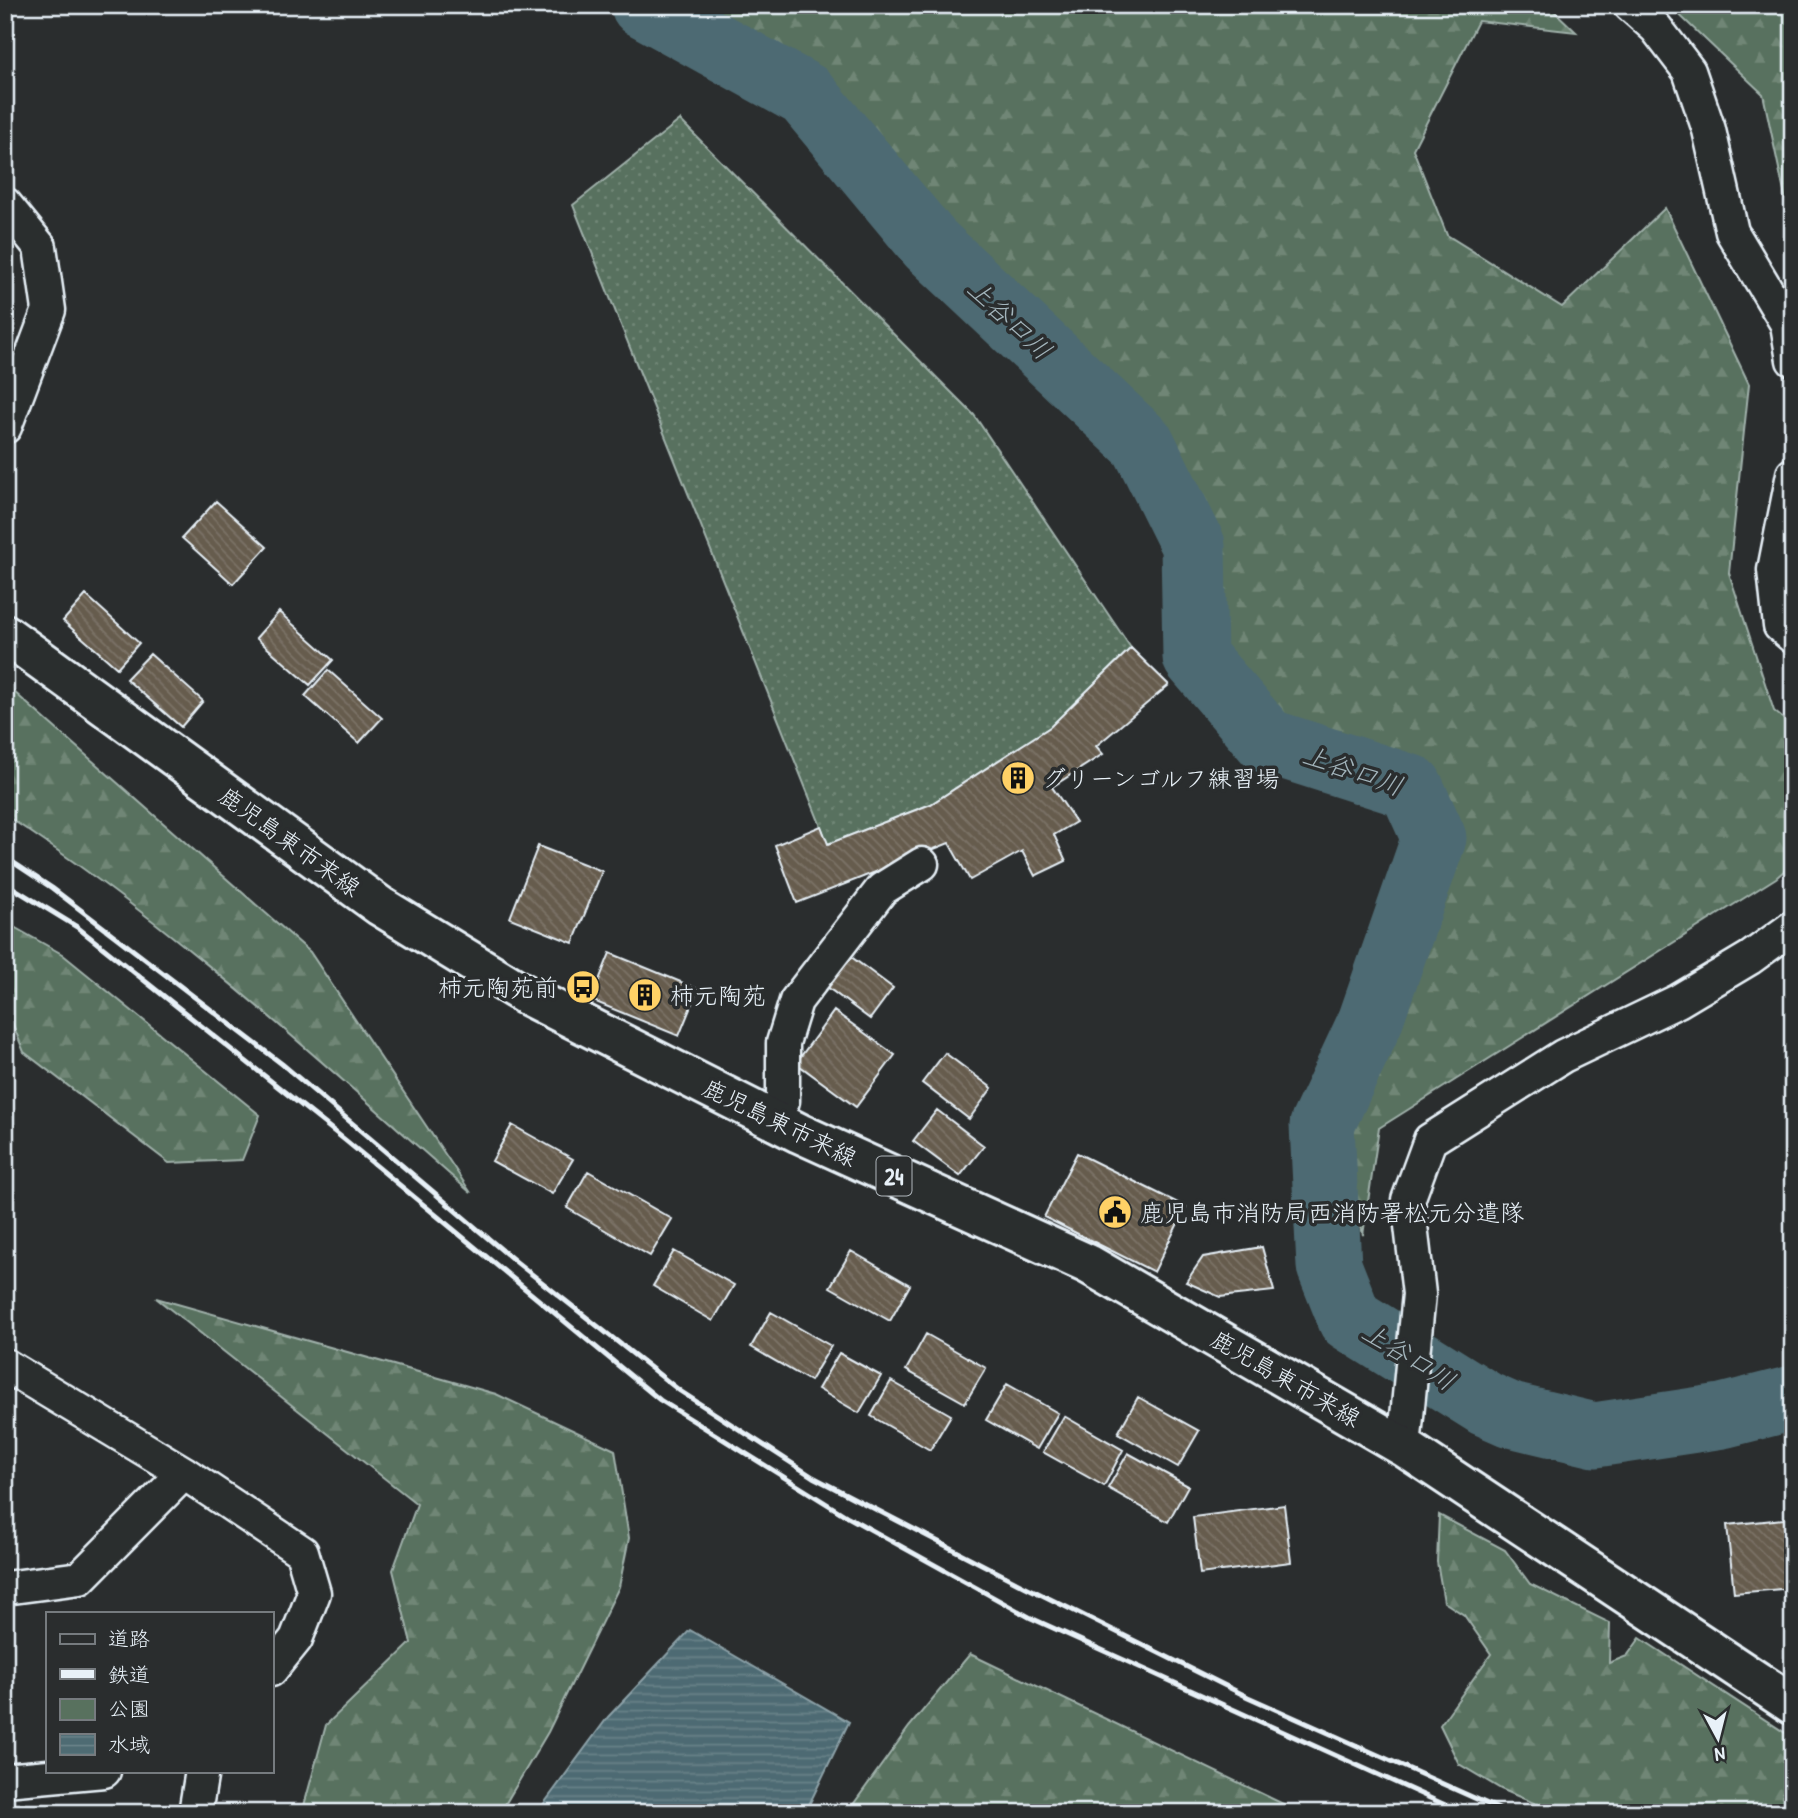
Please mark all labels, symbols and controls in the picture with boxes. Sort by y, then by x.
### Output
water label: 上谷口川 [960,271,1060,367]
water label: 上谷口川 [1298,737,1408,803]
building icon: グリーンゴルフ練習場 [999,759,1037,797]
place label: グリーンゴルフ練習場 [1042,762,1280,794]
street label: 鹿児島東市来線 [213,779,367,903]
bus stop icon: 柿元陶苑前 [564,968,602,1006]
place label: 柿元陶苑前 [438,971,558,1003]
building icon: 柿元陶苑 [626,976,664,1014]
place label: 柿元陶苑 [670,979,766,1011]
street label: 鹿児島東市来線 [697,1071,863,1173]
road number: 24 [876,1156,912,1196]
public building icon: 鹿児島市消防局西消防署松元分遣隊 [1096,1193,1134,1231]
place label: 鹿児島市消防局西消防署松元分遣隊 [1140,1196,1524,1228]
water label: 上谷口川 [1356,1314,1462,1398]
street label: 鹿児島東市来線 [1205,1322,1367,1434]
legend [46,1612,273,1772]
text: 道路 [108,1624,150,1653]
text: 鉄道 [108,1660,150,1689]
text: 公園 [108,1694,150,1723]
north arrow [1682,1702,1752,1772]
text: 水域 [108,1730,150,1759]
text: N [1713,1741,1727,1768]

